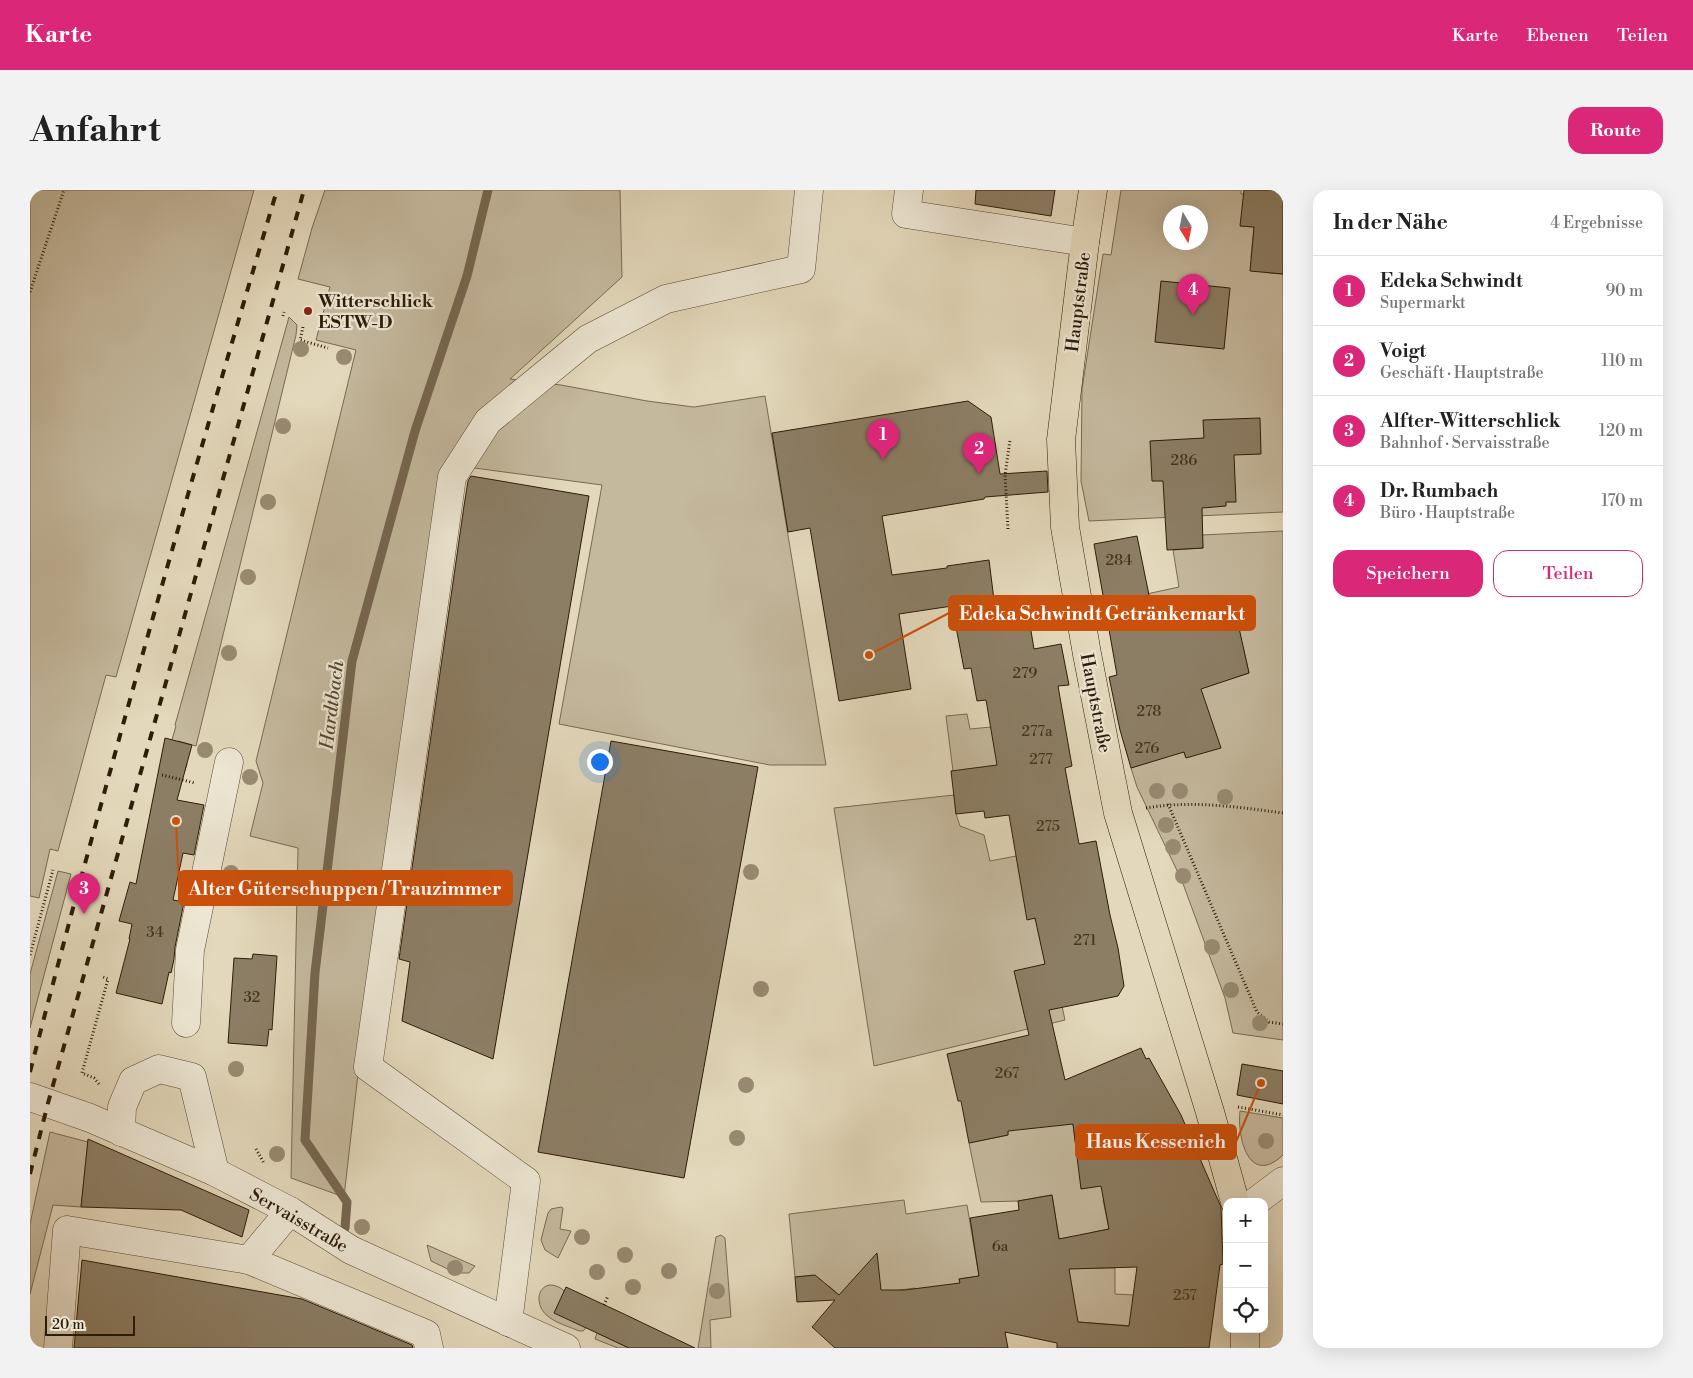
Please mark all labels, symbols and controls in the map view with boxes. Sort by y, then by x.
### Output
text: Karte [25,20,92,50]
text: Karte [1452,24,1498,47]
text: Ebenen [1526,24,1589,47]
text: Teilen [1617,24,1668,47]
button: Route [1568,107,1663,154]
text: Anfahrt [30,109,161,152]
north arrow [1163,205,1208,250]
text: In der Nähe [1333,210,1448,236]
text: 4 Ergebnisse [1550,213,1643,233]
street label: Hauptstraße [1061,251,1096,354]
text: Edeka Schwindt [1380,269,1523,293]
pin: 4 [1177,274,1209,315]
text: 1 [1345,281,1353,301]
text: 90 m [1605,281,1643,301]
place label: Witterschlick ESTW-D [317,290,434,334]
text: Supermarkt [1380,293,1466,313]
marker: Witterschlick ESTW-D [302,305,314,317]
text: Voigt [1380,339,1426,363]
text: 2 [1344,351,1354,371]
text: 110 m [1601,351,1643,371]
text: Geschäft · Hauptstraße [1380,363,1544,383]
text: Alfter-Witterschlick [1380,409,1560,433]
pin: 1 [867,419,899,460]
text: 3 [1344,421,1354,441]
text: 120 m [1599,421,1643,441]
pin: 2 [963,433,995,474]
text: Bahnhof · Servaisstraße [1380,433,1550,453]
house number: 286 [1171,451,1197,470]
text: Dr. Rumbach [1380,479,1498,503]
text: 4 [1344,491,1354,511]
text: 170 m [1601,491,1643,511]
text: Büro · Hauptstraße [1380,503,1515,523]
button: Speichern [1333,550,1483,597]
button: Teilen [1493,550,1643,597]
house number: 284 [1106,551,1133,570]
callout: Edeka Schwindt Getränkemarkt [949,596,1255,630]
text: Edeka Schwindt Getränkemarkt [959,602,1245,626]
street label: Hauptstraße [1075,651,1116,755]
water label: Hardtbach [315,659,349,752]
house number: 279 [1013,664,1037,683]
house number: 278 [1137,702,1161,721]
house number: 277a [1021,722,1053,741]
house number: 276 [1135,739,1159,758]
your location [587,749,613,775]
house number: 277 [1029,750,1053,769]
house number: 275 [1036,817,1060,836]
callout: Alter Güterschuppen / Trauzimmer [179,871,512,905]
pin: 3 [68,873,100,914]
text: Alter Güterschuppen / Trauzimmer [187,877,502,901]
house number: 34 [146,923,164,942]
house number: 271 [1073,931,1097,950]
house number: 32 [244,988,260,1007]
house number: 267 [995,1064,1020,1083]
callout: Haus Kessenich [1076,1125,1236,1159]
text: Haus Kessenich [1086,1130,1226,1154]
street label: Servaisstraße [245,1183,352,1258]
map controls [1223,1198,1268,1333]
button: + [1223,1198,1268,1243]
house number: 6a [992,1237,1009,1256]
button: − [1223,1243,1268,1288]
house number: 257 [1173,1286,1197,1305]
button: locate [1223,1288,1268,1333]
scale bar [45,1313,135,1336]
text: 20 m [52,1316,84,1334]

